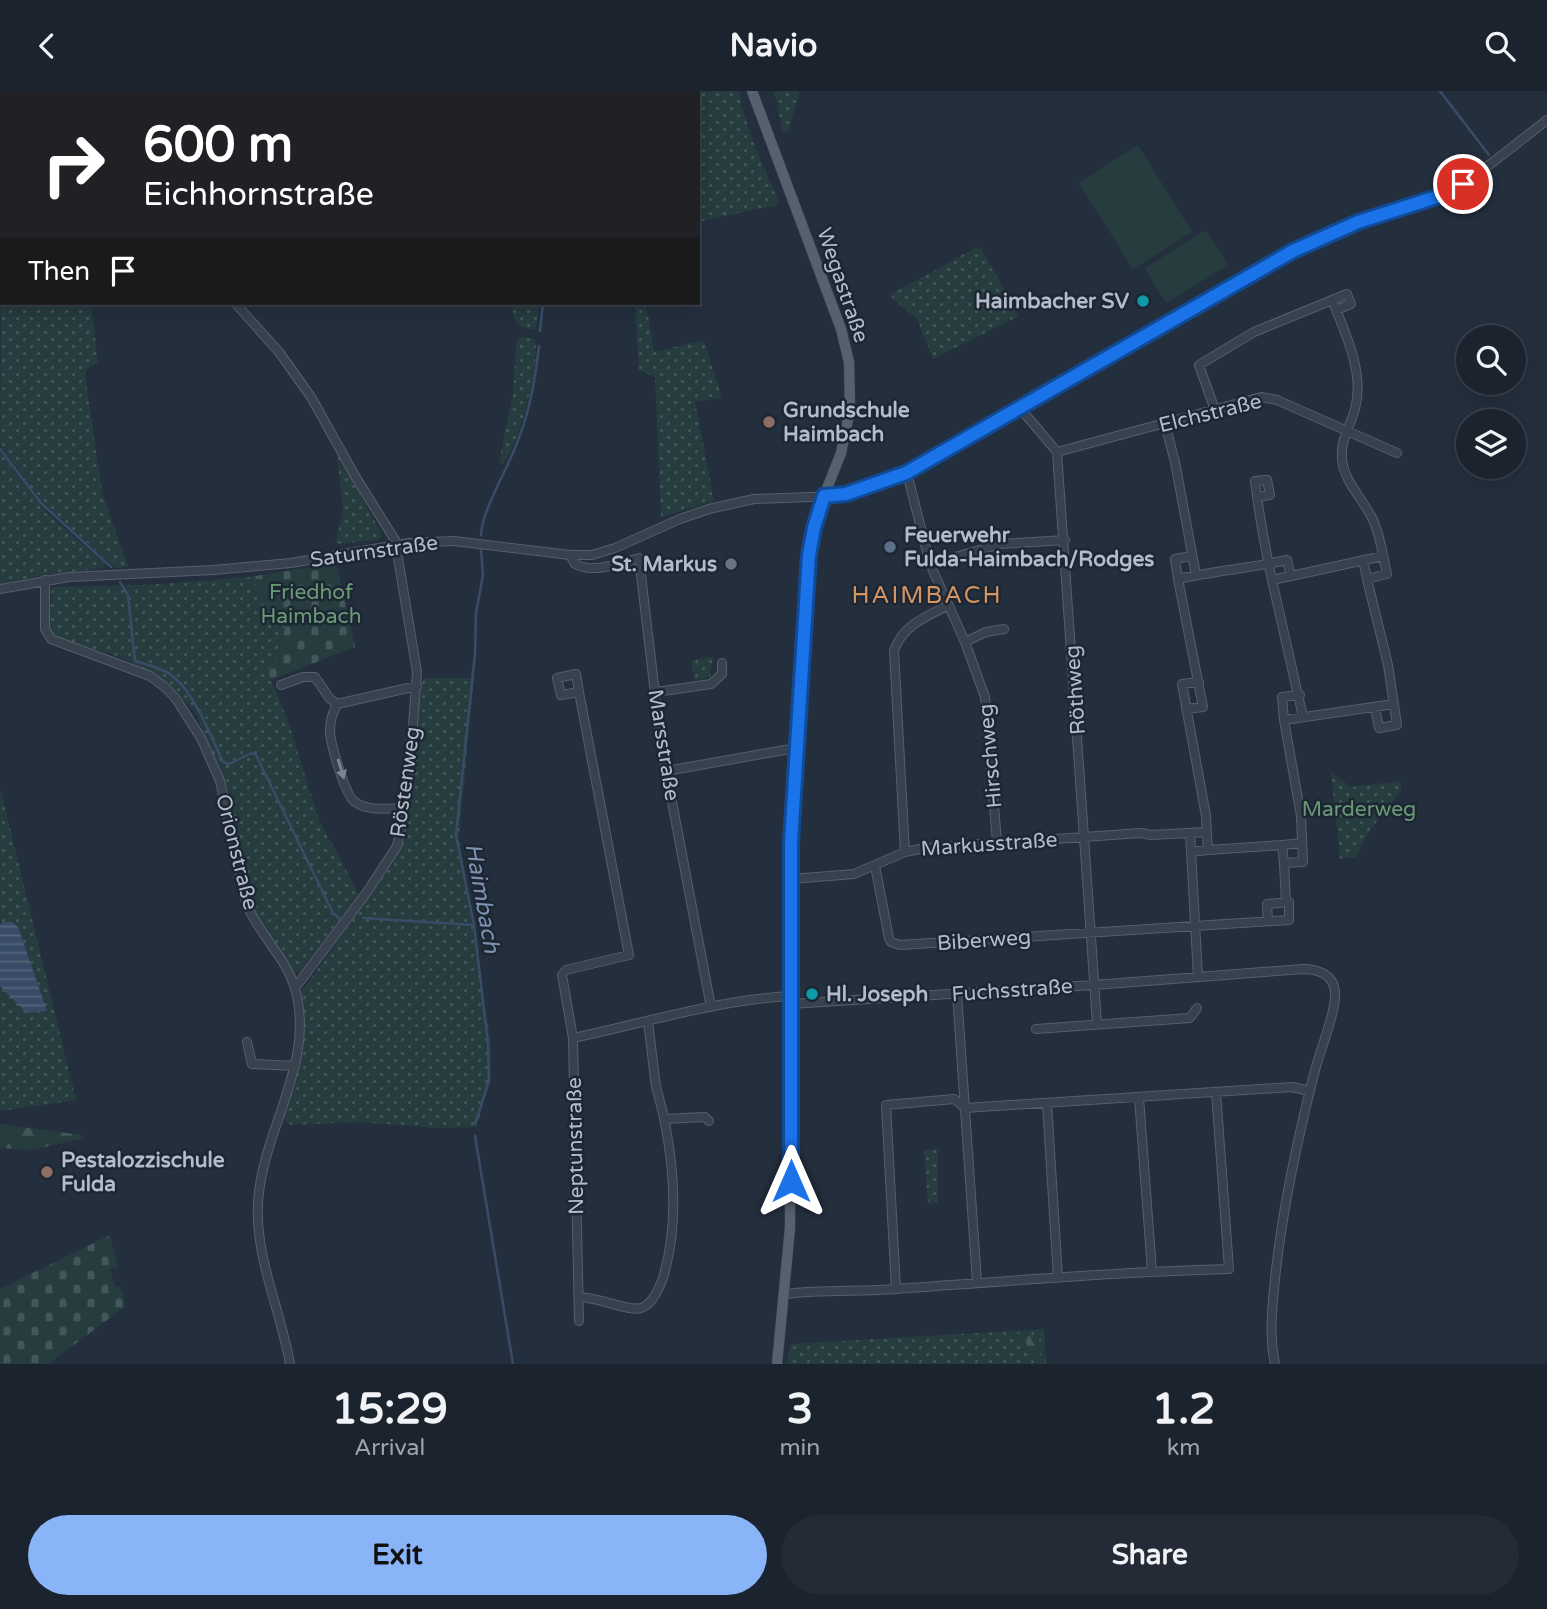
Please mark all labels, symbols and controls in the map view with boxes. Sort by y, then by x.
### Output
icon: back [28,27,66,65]
text: Navio [730,27,817,65]
icon: search [1481,27,1519,65]
text: 600 m [143,116,293,175]
icon: right [28,119,119,210]
pin [1433,154,1493,214]
icon: arrive [1444,165,1482,203]
text: Eichhornstraße [143,176,374,214]
street label: Wegastraße [811,224,874,346]
icon: arrive [104,252,142,290]
text: Then [28,256,90,287]
place label: Haimbacher SV [975,289,1129,314]
marker: Haimbacher SV [1135,293,1151,309]
map controls [1456,325,1526,479]
button: search [1456,325,1526,395]
street label: Elchstraße [1156,389,1264,438]
place label: Grundschule Haimbach [783,398,910,447]
button: layers [1456,409,1526,479]
marker: Grundschule Haimbach [761,414,777,430]
place label: Feuerwehr Fulda-Haimbach/Rodges [904,523,1154,572]
street label: Saturnstraße [309,530,440,573]
marker: Feuerwehr Fulda-Haimbach/Rodges [882,539,898,555]
place label: St. Markus [611,552,717,577]
marker: St. Markus [723,556,739,572]
park label: Friedhof Haimbach [260,580,362,629]
district label: HAIMBACH [851,581,1003,610]
street label: Röthweg [1060,644,1091,736]
street label: Marsstraße [642,687,685,803]
street label: Hirschweg [973,703,1008,809]
street label: Röstenweg [385,725,426,839]
one-way arrow [336,759,346,780]
street label: Orionstraße [210,792,263,913]
park label: Marderweg [1302,797,1416,822]
street label: Markusstraße [920,827,1058,862]
water label: Haimbach [459,841,506,956]
street label: Biberweg [936,925,1032,956]
street label: Fuchsstraße [951,974,1074,1007]
place label: Hl. Joseph [826,982,928,1007]
marker: Hl. Joseph [804,986,820,1002]
street label: Neptunstraße [562,1077,589,1215]
position arrow [754,1144,828,1218]
place label: Pestalozzischule Fulda [61,1148,225,1197]
marker: Pestalozzischule Fulda [39,1164,55,1180]
text: 15:29 [332,1384,448,1435]
text: 3 [787,1384,813,1435]
text: 1.2 [1152,1384,1215,1435]
text: Arrival [354,1434,425,1462]
text: min [779,1434,820,1462]
text: km [1167,1434,1200,1462]
button: Exit [28,1515,767,1595]
button: Share [781,1515,1519,1595]

